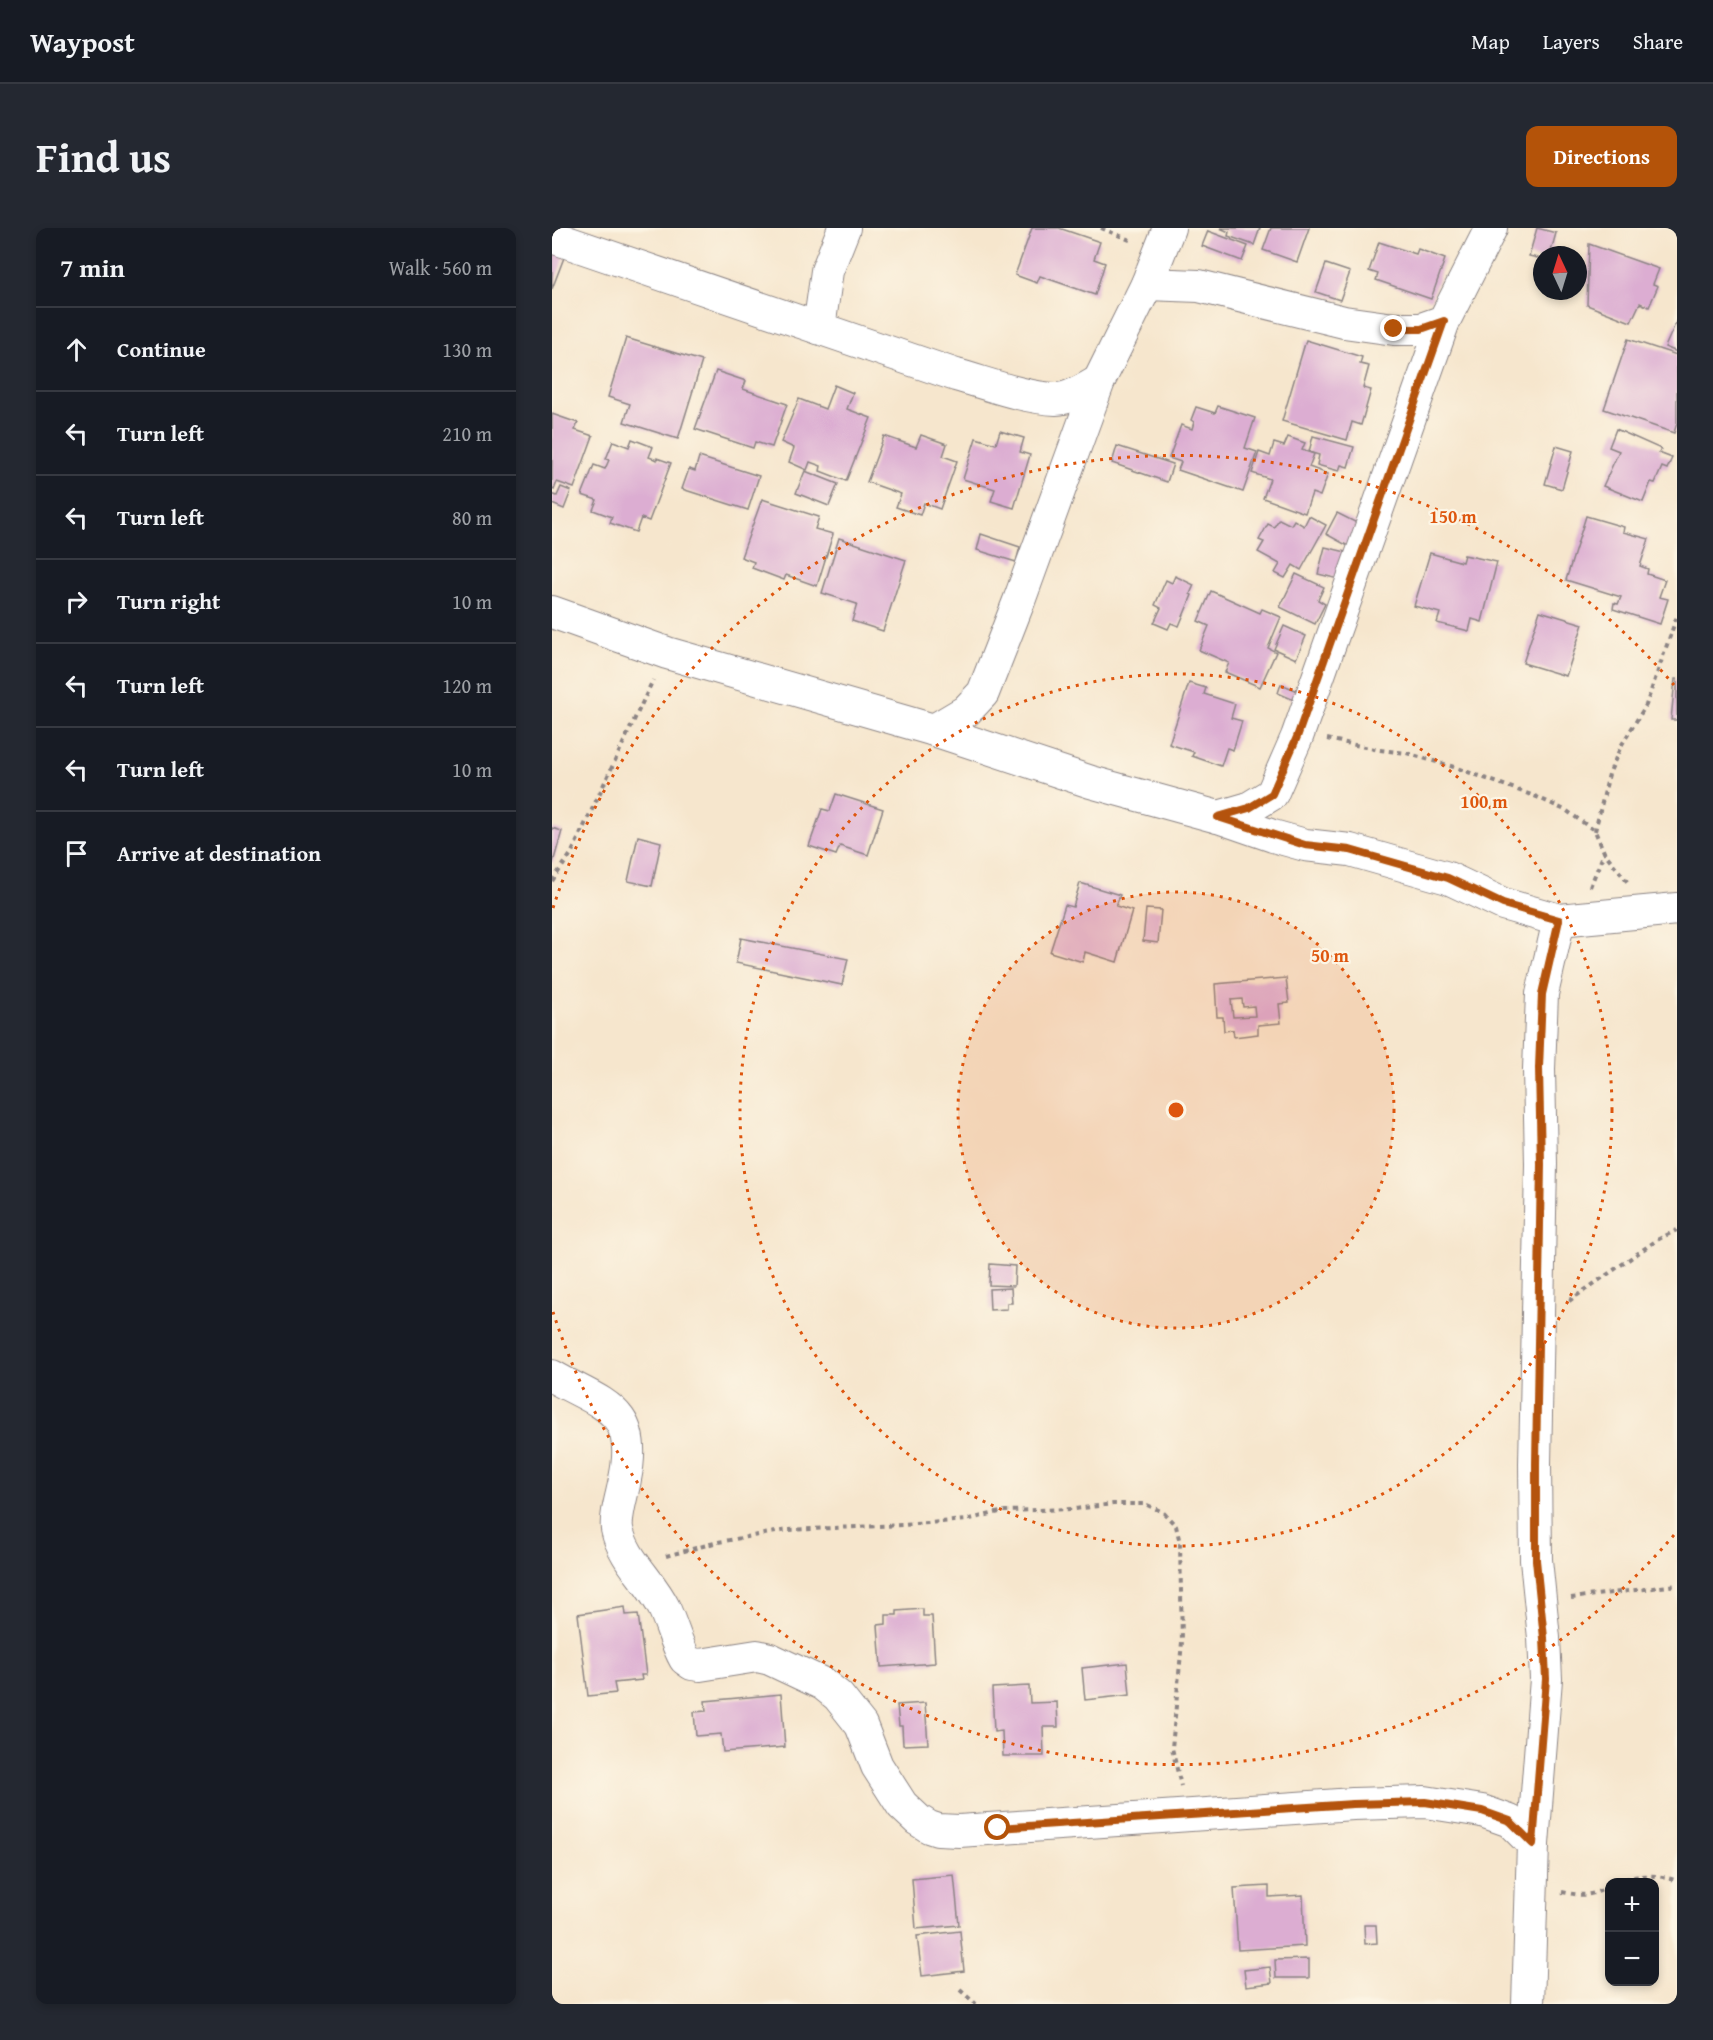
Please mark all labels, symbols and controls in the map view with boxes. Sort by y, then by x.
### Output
text: Waypost [30,21,135,62]
text: Map [1471,26,1510,57]
text: Layers [1543,26,1600,57]
text: Share [1633,26,1683,57]
text: Find us [36,126,171,187]
button: Directions [1526,126,1677,187]
north arrow [1533,246,1587,300]
text: 7 min [60,248,125,287]
text: Walk · 560 m [389,253,492,282]
route end [1380,315,1406,341]
icon: ahead [60,333,93,366]
text: Continue [117,333,206,365]
text: 130 m [442,335,492,364]
icon: left [60,417,93,450]
text: Turn left [117,417,204,449]
text: 210 m [442,419,492,448]
icon: left [60,501,93,534]
text: Turn left [117,501,204,533]
text: 80 m [452,503,492,532]
text: 150 m [1429,503,1477,530]
icon: right [60,585,93,618]
text: Turn right [117,585,220,617]
text: 10 m [452,587,492,616]
icon: left [60,669,93,702]
text: Turn left [117,669,204,701]
text: 120 m [442,671,492,700]
icon: left [60,753,93,786]
text: Turn left [117,753,204,785]
text: 10 m [452,755,492,784]
text: 100 m [1460,788,1508,815]
icon: arrive [60,837,93,870]
text: Arrive at destination [117,837,321,869]
text: 50 m [1311,942,1350,969]
centre of rings [1166,1100,1186,1120]
route start [984,1814,1010,1840]
map controls [1605,1878,1659,1986]
button: + [1605,1878,1659,1932]
button: − [1605,1932,1659,1986]

